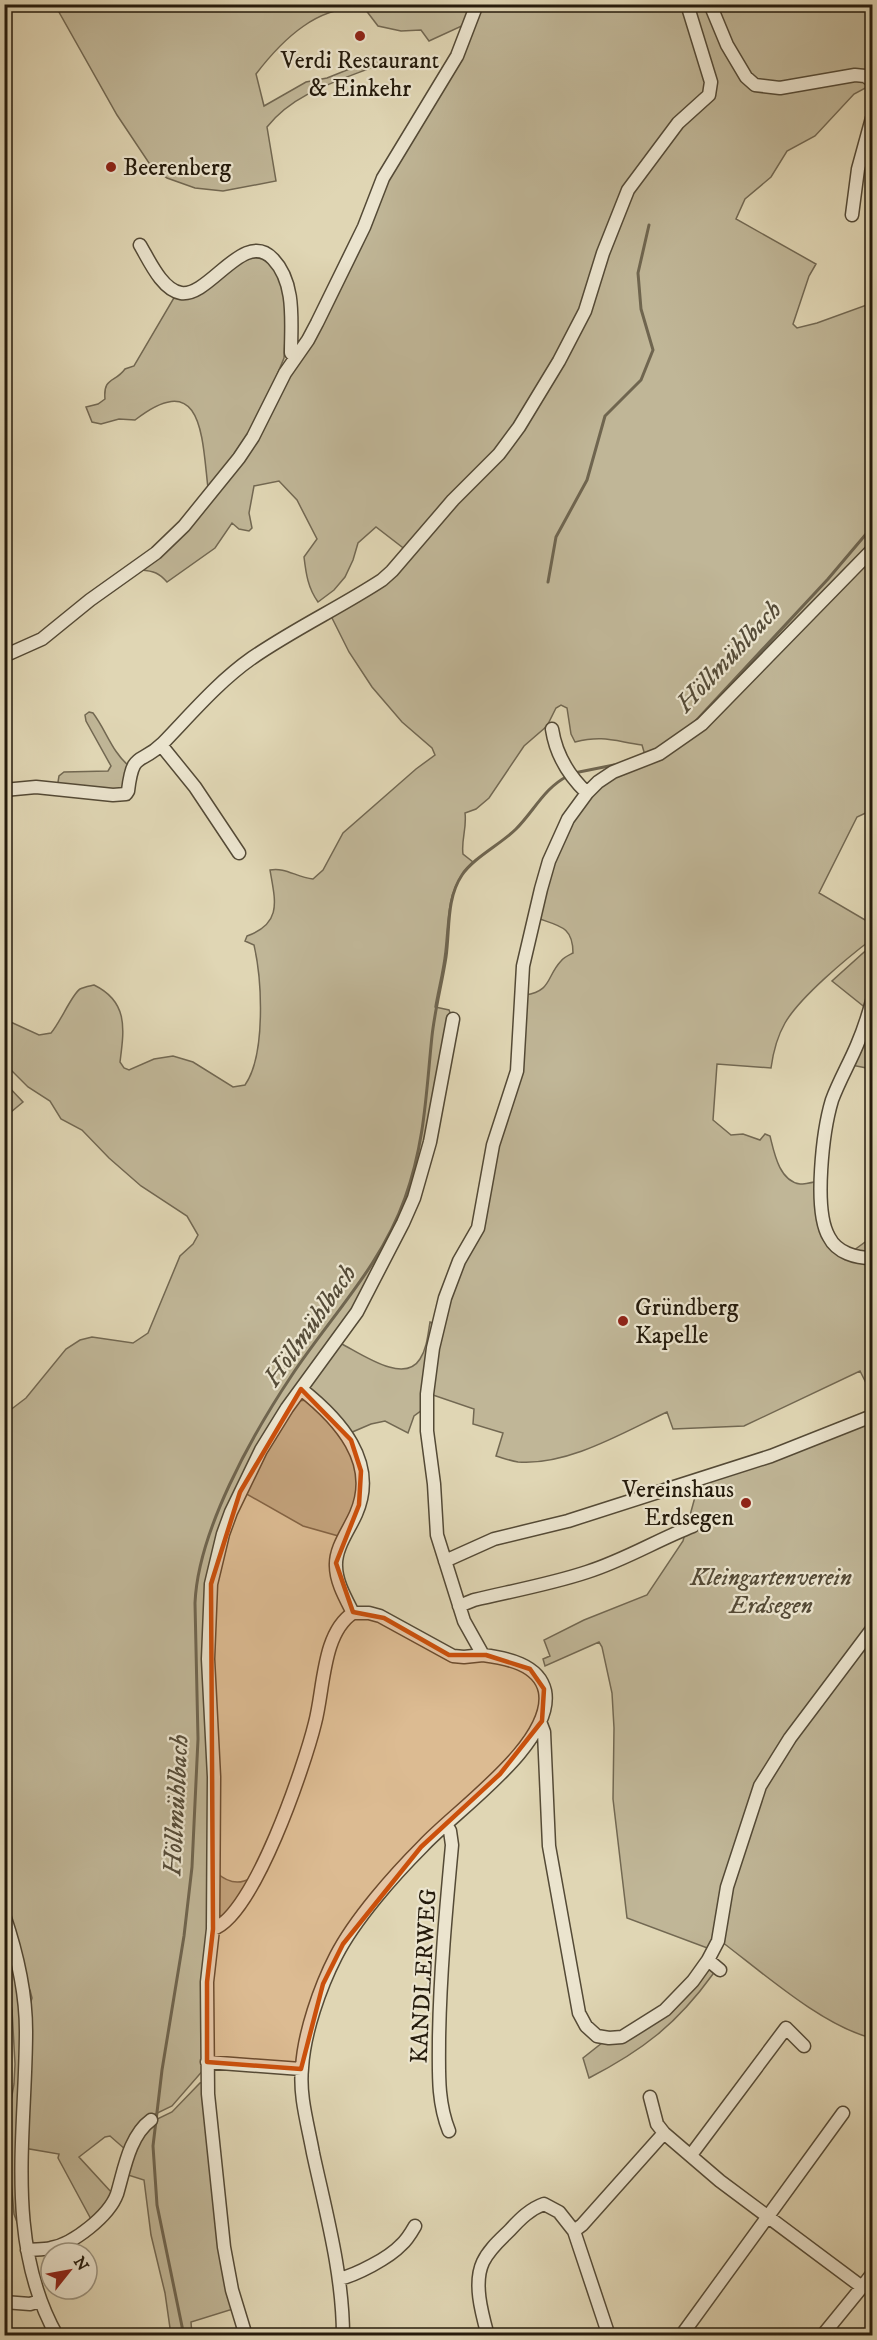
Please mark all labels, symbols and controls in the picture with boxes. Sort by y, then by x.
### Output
marker: Verdi Restaurant & Einkehr [353,29,367,43]
place label: Verdi Restaurant & Einkehr [280,46,440,104]
place label: Beerenberg [123,153,232,183]
marker: Beerenberg [104,160,118,174]
water label: Höllmühlbach [668,594,790,721]
water label: Höllmühlbach [256,1258,364,1394]
place label: Gründberg Kapelle [635,1293,739,1351]
marker: Gründberg Kapelle [616,1314,630,1328]
place label: Vereinshaus Erdsegen [621,1475,734,1533]
marker: Vereinshaus Erdsegen [739,1496,753,1510]
park label: Kleingartenverein Erdsegen [689,1563,852,1621]
water label: Höllmühlbach [156,1733,197,1878]
street label: KANDLERWEG [404,1888,444,2064]
north arrow [39,2241,99,2301]
text: N [69,2253,93,2275]

